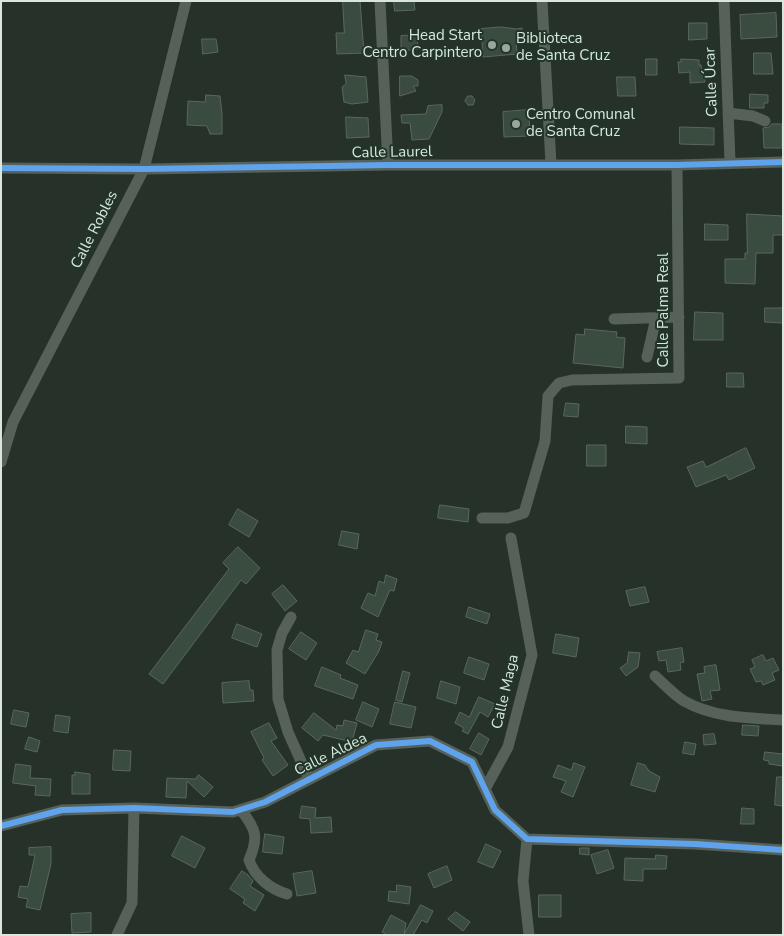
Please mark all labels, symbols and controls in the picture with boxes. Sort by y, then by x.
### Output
place label: Head Start Centro Carpintero [363,27,482,62]
place label: Biblioteca de Santa Cruz [516,30,610,65]
marker: Head Start Centro Carpintero [486,39,498,51]
marker: Biblioteca de Santa Cruz [500,42,512,54]
street label: Calle Úcar [702,47,722,117]
place label: Centro Comunal de Santa Cruz [526,106,635,141]
marker: Centro Comunal de Santa Cruz [510,118,522,130]
street label: Calle Laurel [352,143,432,163]
street label: Calle Robles [68,188,122,272]
street label: Calle Palma Real [655,253,673,367]
street label: Calle Maga [489,653,523,731]
street label: Calle Aldea [292,730,370,780]

